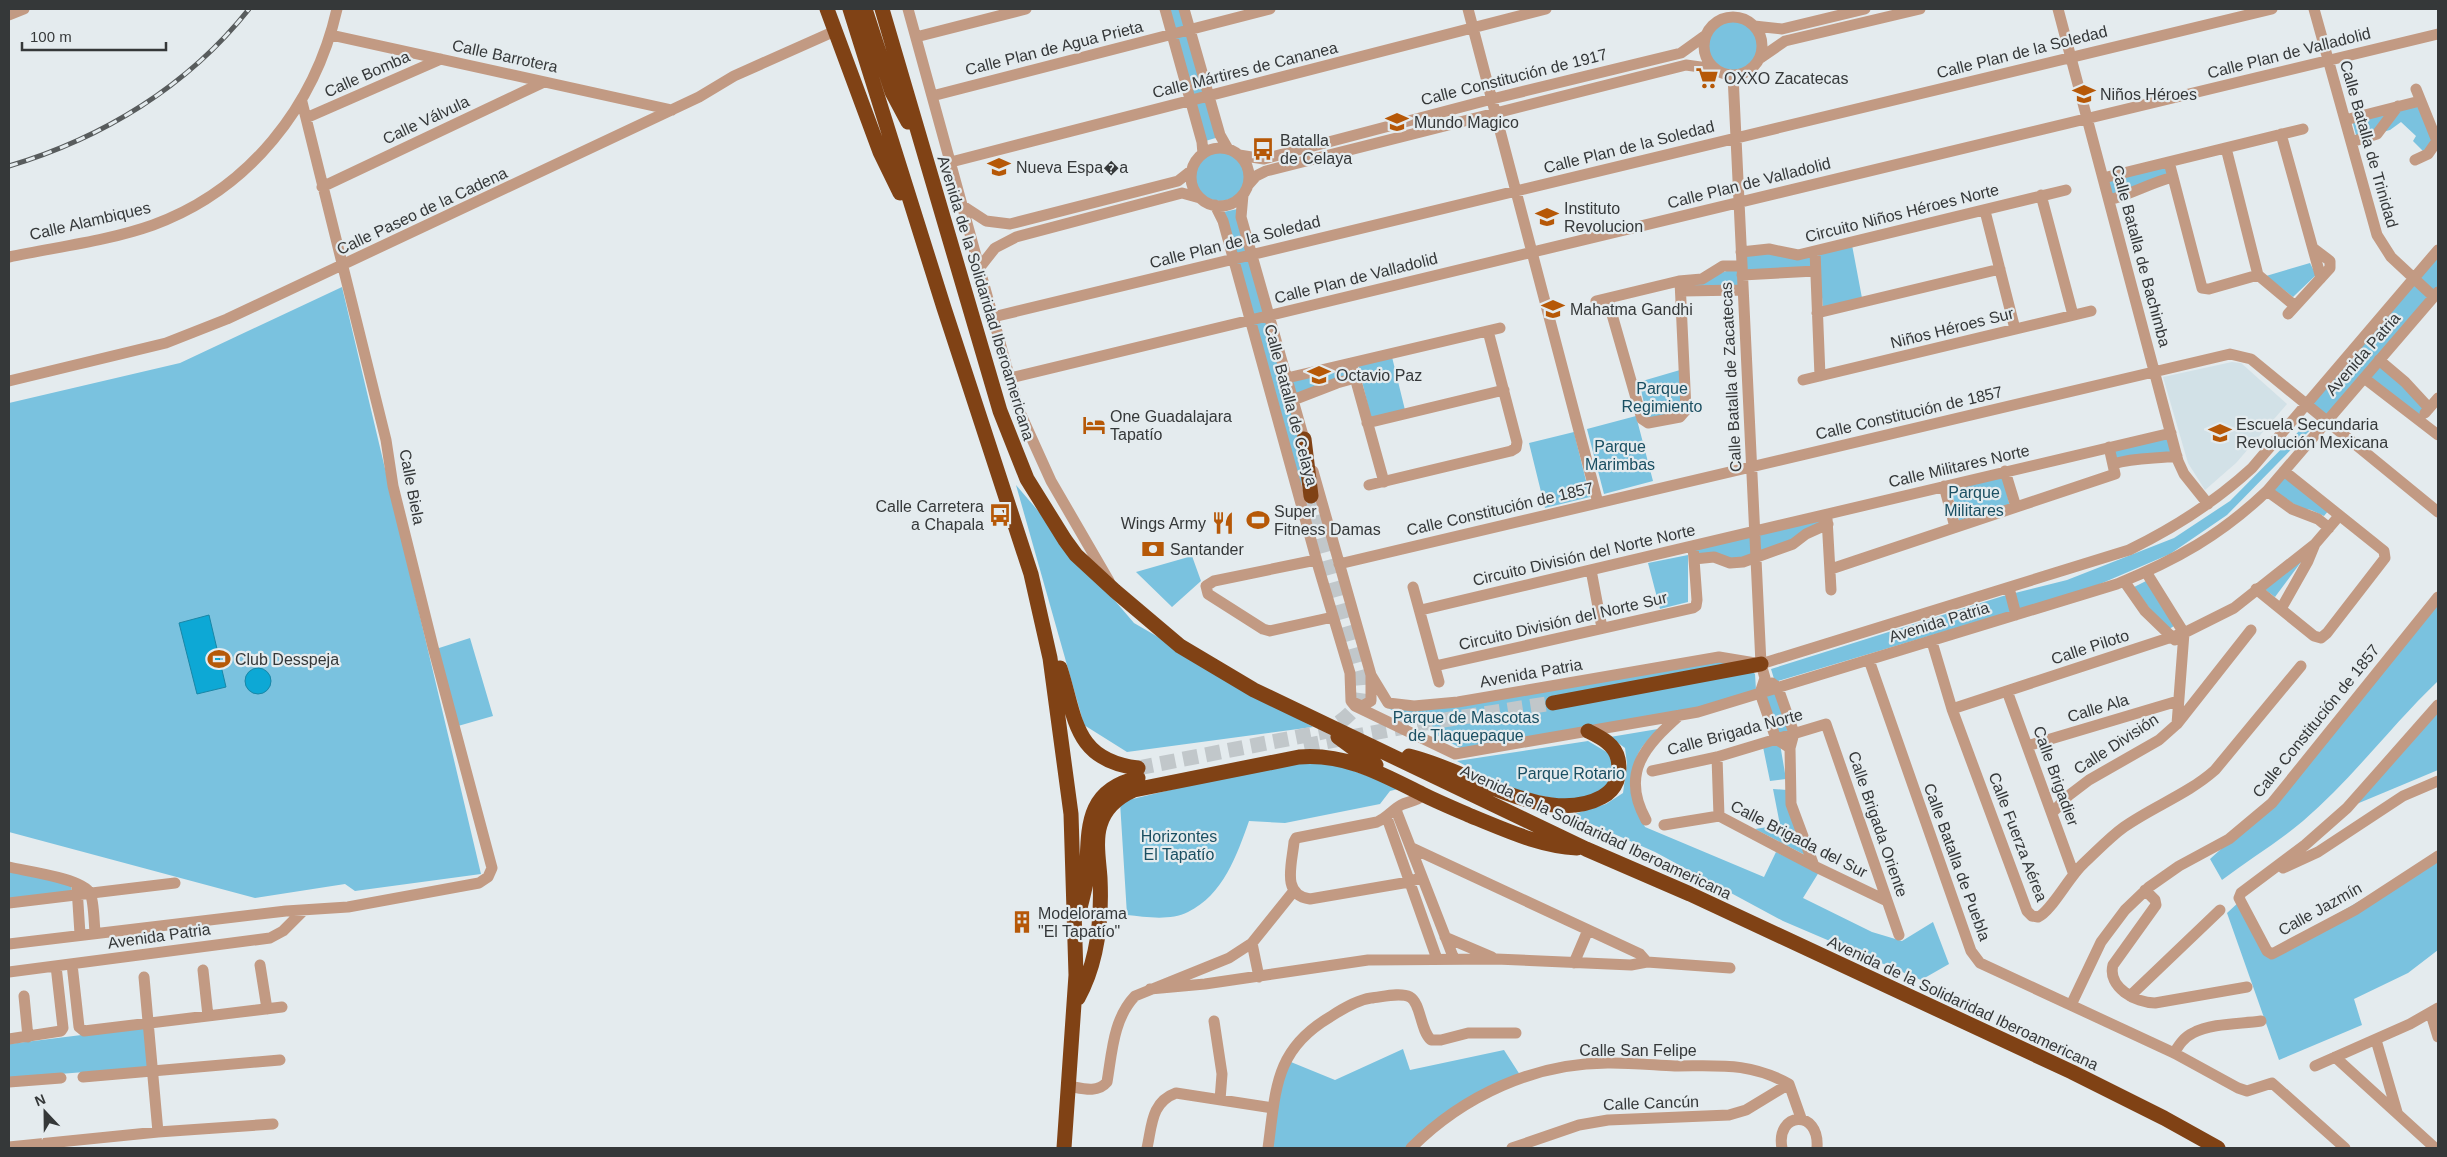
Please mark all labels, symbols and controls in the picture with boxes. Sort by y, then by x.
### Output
street label: Calle Plan de Agua Prieta [963,18,1145,78]
scale bar [22,20,166,52]
street label: Calle Plan de la Soledad [1935,23,2109,81]
street label: Calle Plan de Valladolid [2206,24,2372,82]
text: 100 m [30,28,72,45]
street label: Calle Barrotera [451,36,559,76]
street label: Calle Mártires de Cananea [1151,39,1339,101]
street label: Calle Constitución de 1917 [1419,46,1609,108]
street label: Calle Bomba [322,48,412,100]
street label: Calle Batalla de Trinidad [2337,58,2401,230]
supermarket icon: OXXO Zacatecas [1694,65,1720,91]
place label: OXXO Zacatecas [1724,70,1849,87]
school or university icon: Niños Héroes [2071,81,2097,107]
place label: Niños Héroes [2100,86,2197,103]
street label: Calle Válvula [380,93,472,147]
school or university icon: Mundo Magico [1384,109,1410,135]
place label: Mundo Magico [1414,114,1519,131]
street label: Calle Plan de la Soledad [1542,118,1716,176]
place label: Batalla de Celaya [1280,132,1352,167]
bus stop icon: Batalla de Celaya [1250,136,1276,162]
street label: Avenida de la Solidaridad Iberoamericana [934,154,1038,442]
school or university icon: Nueva Espa�a [986,154,1012,180]
street label: Calle Plan de Valladolid [1666,154,1832,212]
place label: Nueva Espa�a [1016,159,1128,176]
street label: Calle Batalla de Bachimba [2109,163,2174,349]
street label: Calle Paseo de la Cadena [334,164,510,258]
street label: Circuito Niños Héroes Norte [1803,181,2001,245]
street label: Calle Alambiques [28,199,152,243]
place label: Instituto Revolucion [1564,200,1643,235]
school or university icon: Instituto Revolucion [1534,204,1560,230]
street label: Calle Plan de la Soledad [1148,213,1322,271]
street label: Calle Plan de Valladolid [1273,249,1439,307]
street label: Calle Batalla de Zacatecas [1718,282,1744,472]
school or university icon: Mahatma Gandhi [1540,296,1566,322]
place label: Mahatma Gandhi [1570,301,1693,318]
street label: Niños Héroes Sur [1889,304,2016,352]
street label: Avenida Patria [2323,309,2404,399]
street label: Calle Batalla de Celaya [1261,322,1321,488]
school or university icon: Octavio Paz [1306,362,1332,388]
place label: Octavio Paz [1336,367,1422,384]
park label: Parque Regimiento [1622,380,1703,415]
street label: Calle Constitución de 1857 [1814,383,2004,443]
place label: One Guadalajara Tapatío [1110,408,1232,443]
hotel icon: One Guadalajara Tapatío [1081,412,1107,438]
place label: Escuela Secundaria Revolución Mexicana [2236,416,2388,451]
school or university icon: Escuela Secundaria Revolución Mexicana [2207,420,2233,446]
park label: Parque Marimbas [1585,438,1655,473]
street label: Calle Militares Norte [1887,441,2031,490]
street label: Calle Biela [396,448,428,526]
street label: Calle Constitución de 1857 [1405,479,1595,539]
park label: Parque Militares [1944,484,2004,519]
place label: Calle Carretera a Chapala [876,498,984,533]
bus stop icon: Calle Carretera a Chapala [987,502,1013,528]
place label: Super Fitness Damas [1274,503,1381,538]
sports icon: Super Fitness Damas [1245,507,1271,533]
restaurant icon: Wings Army [1210,510,1236,536]
place label: Wings Army [1121,515,1206,532]
street label: Circuito División del Norte Norte [1471,521,1697,589]
bank icon: Santander [1140,536,1166,562]
place label: Santander [1170,541,1245,558]
street label: Circuito División del Norte Sur [1457,589,1670,653]
street label: Avenida Patria [1887,599,1991,645]
street label: Calle Piloto [2049,626,2131,668]
street label: Calle Constitución de 1857 [2249,641,2383,801]
sports icon: Club Desspeja [206,646,232,672]
place label: Club Desspeja [235,651,339,668]
street label: Avenida Patria [1478,656,1584,690]
street label: Calle Ala [2065,691,2131,725]
street label: Calle Brigada Norte [1665,706,1805,758]
park label: Parque de Mascotas de Tlaquepaque [1393,709,1539,744]
street label: Calle División [2071,710,2161,778]
street label: Calle Brigadier [2030,724,2082,829]
street label: Calle Brigada Oriente [1845,749,1911,899]
street label: Avenida de la Solidaridad Iberoamericana [1458,762,1734,902]
park label: Parque Rotario [1517,765,1625,782]
street label: Calle Fuerza Aérea [1986,770,2051,904]
street label: Calle Batalla de Puebla [1921,781,1993,943]
street label: Calle Brigada del Sur [1728,797,1871,881]
park label: Horizontes El Tapatío [1141,828,1217,863]
street label: Calle Jazmín [2275,879,2365,939]
place label: Modelorama "El Tapatío" [1038,905,1127,940]
building icon: Modelorama "El Tapatío" [1009,909,1035,935]
street label: Avenida Patria [106,920,212,952]
street label: Avenida de la Solidaridad Iberoamericana [1825,933,2101,1073]
street label: Calle San Felipe [1579,1042,1697,1059]
north arrow [20,1087,70,1137]
text: N [32,1091,48,1109]
street label: Calle Cancún [1603,1093,1699,1113]

